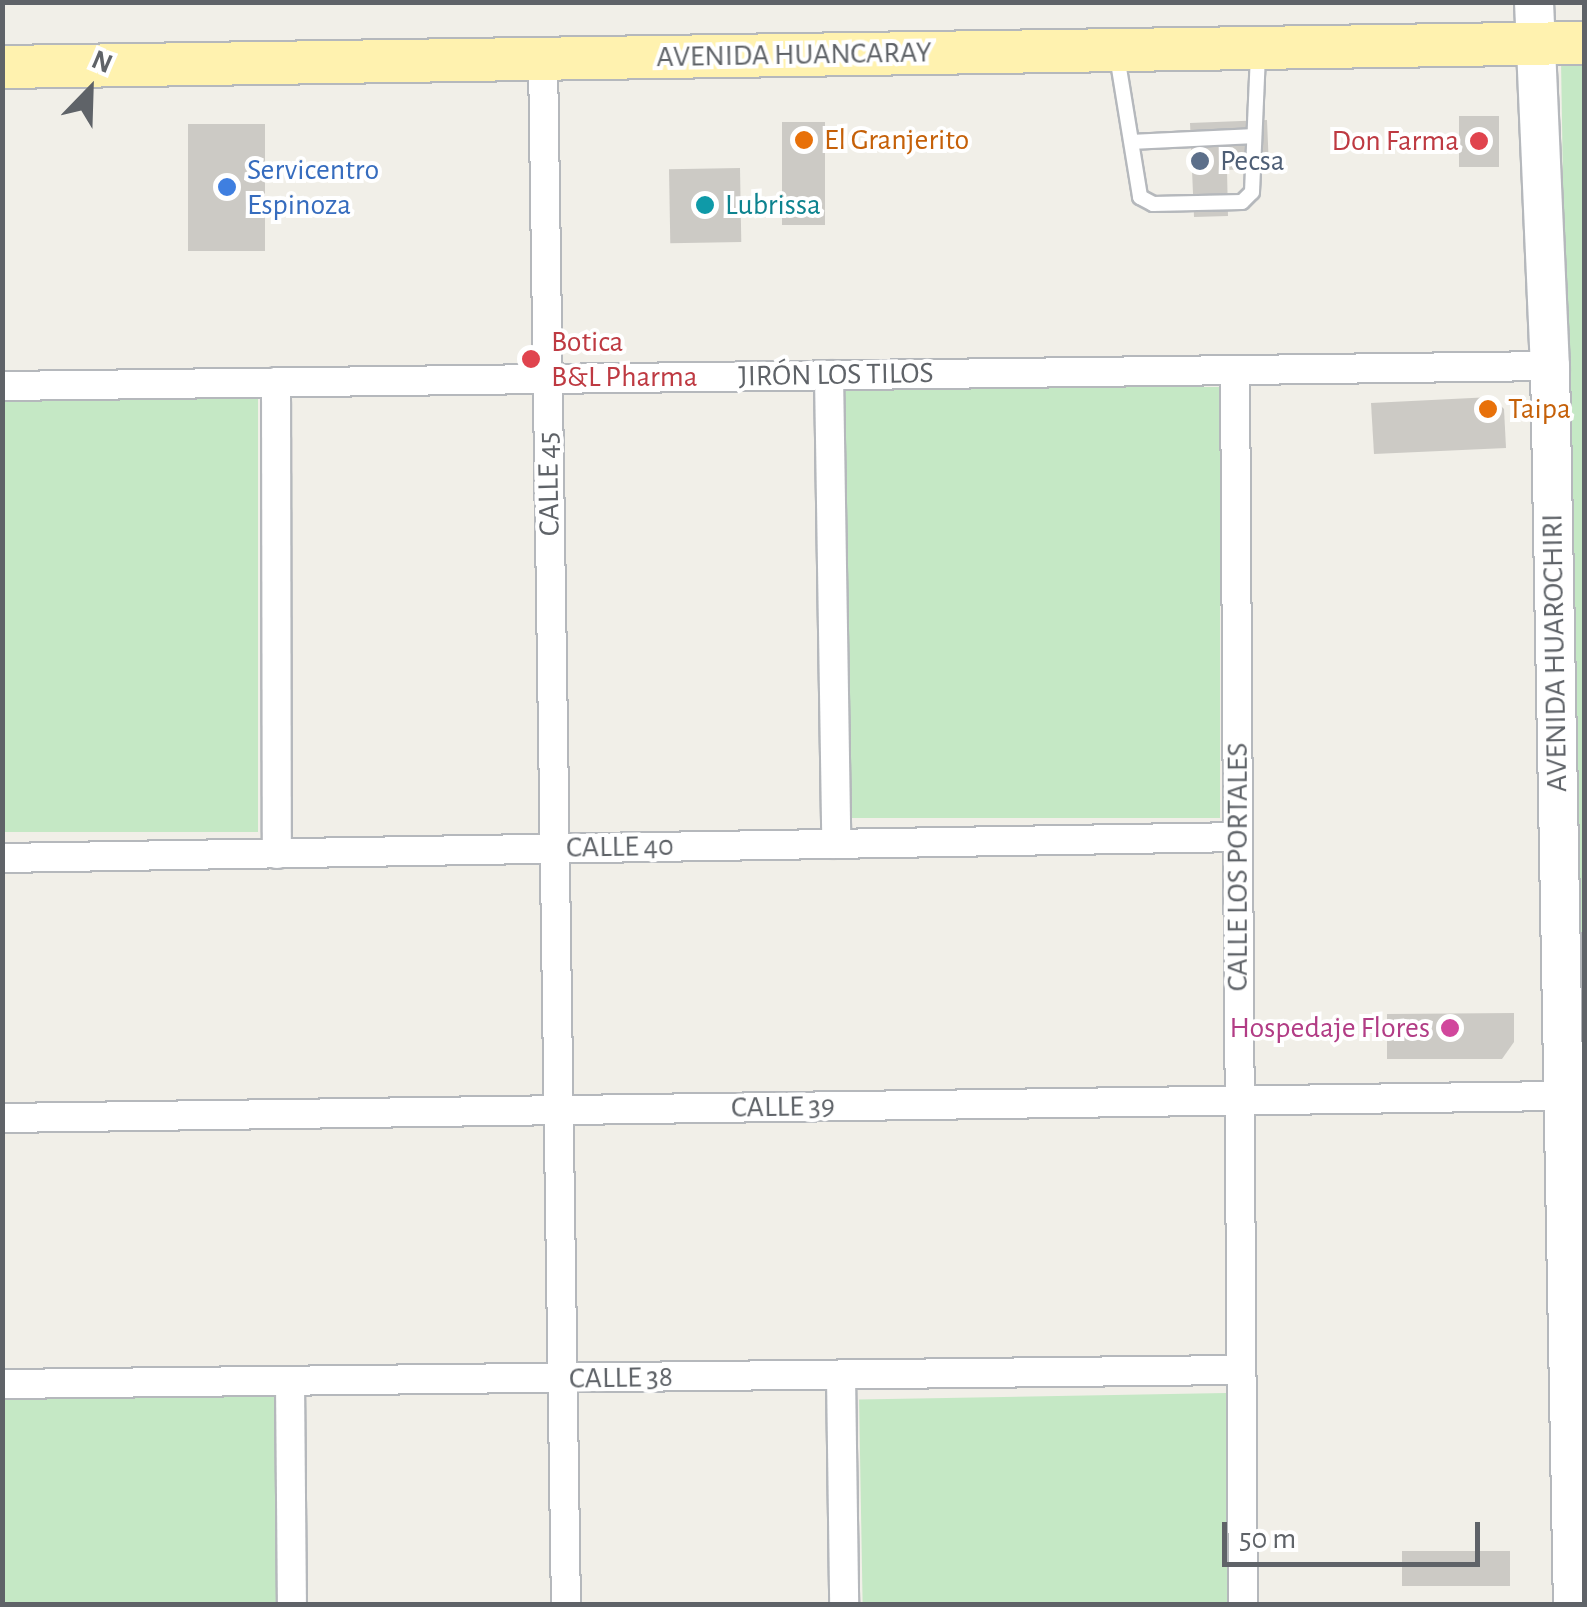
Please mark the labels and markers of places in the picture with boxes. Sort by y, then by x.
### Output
place label: El Granjerito [824,122,969,158]
place label: Don Farma [1332,123,1459,159]
marker: El Granjerito [793,129,815,151]
marker: Don Farma [1468,130,1490,152]
place label: Pecsa [1220,143,1285,179]
marker: Pecsa [1189,150,1211,172]
place label: Servicentro Espinoza [247,152,379,222]
marker: Servicentro Espinoza [216,176,238,198]
place label: Lubrissa [725,187,821,223]
marker: Lubrissa [694,194,716,216]
place label: Botica B&L Pharma [551,324,698,394]
marker: Botica B&L Pharma [520,348,542,370]
place label: Taipa [1508,391,1571,427]
marker: Taipa [1477,398,1499,420]
place label: Hospedaje Flores [1230,1010,1430,1046]
marker: Hospedaje Flores [1439,1017,1461,1039]

